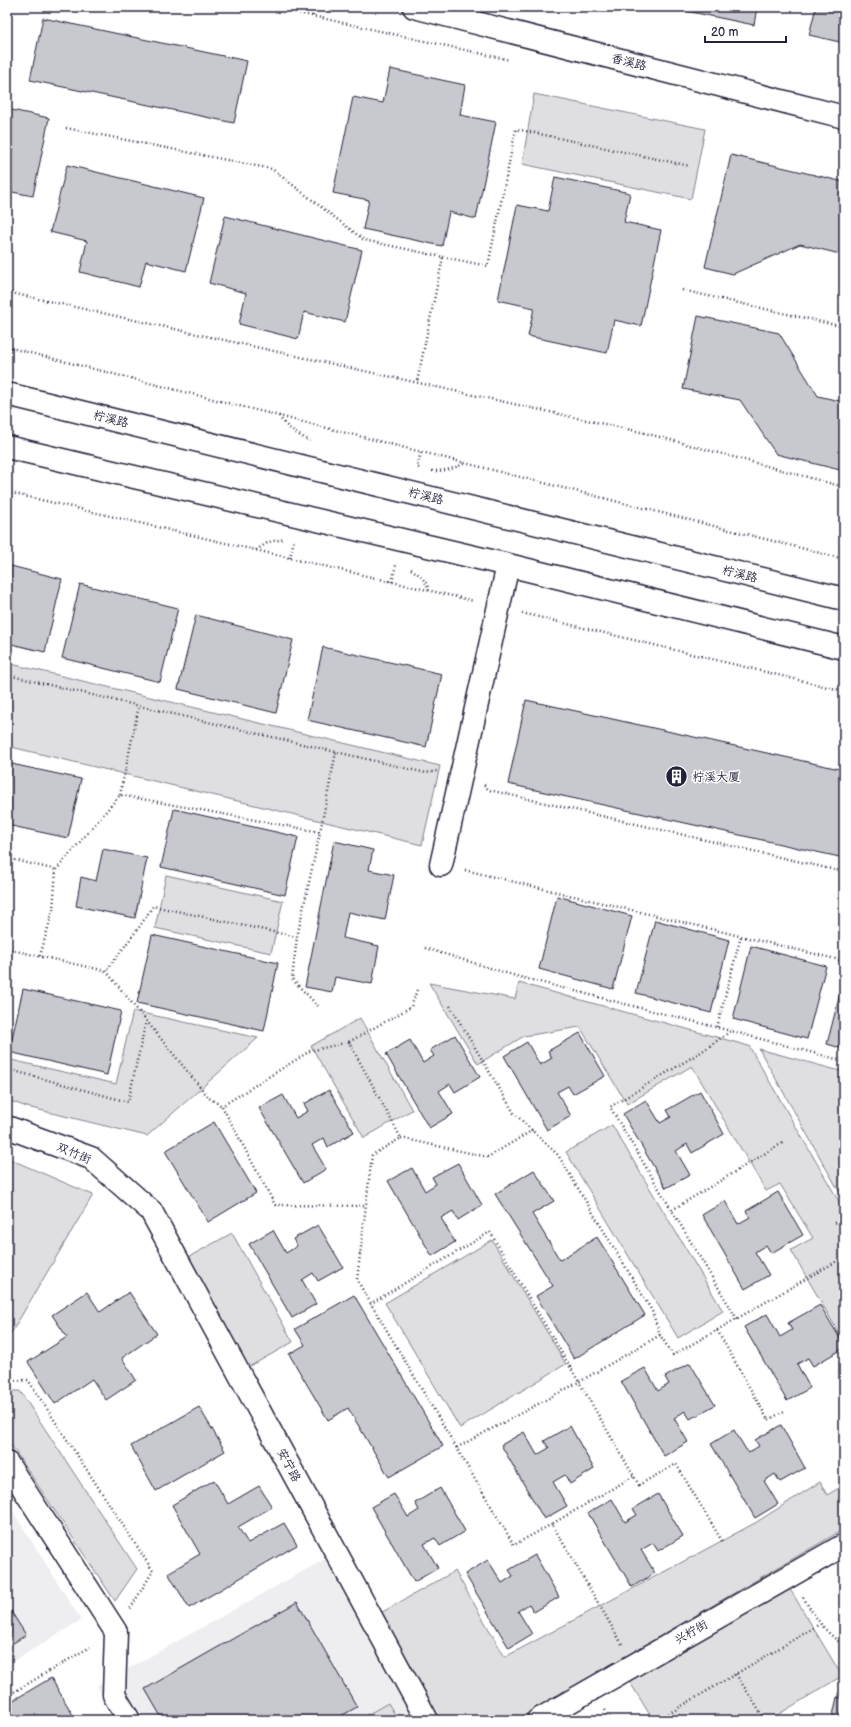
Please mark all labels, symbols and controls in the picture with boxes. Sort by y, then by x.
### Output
scale bar [705,18,786,44]
text: 20 m [711,25,738,40]
street label: 香溪路 [610,51,648,74]
street label: 柠溪路 [92,408,130,431]
street label: 柠溪路 [407,485,445,508]
street label: 柠溪路 [721,563,759,586]
building icon: 柠溪大厦 [664,764,690,790]
place label: 柠溪大厦 [692,770,740,785]
street label: 双竹街 [54,1140,93,1167]
street label: 安宁路 [273,1446,304,1485]
street label: 兴柠街 [672,1617,711,1648]

